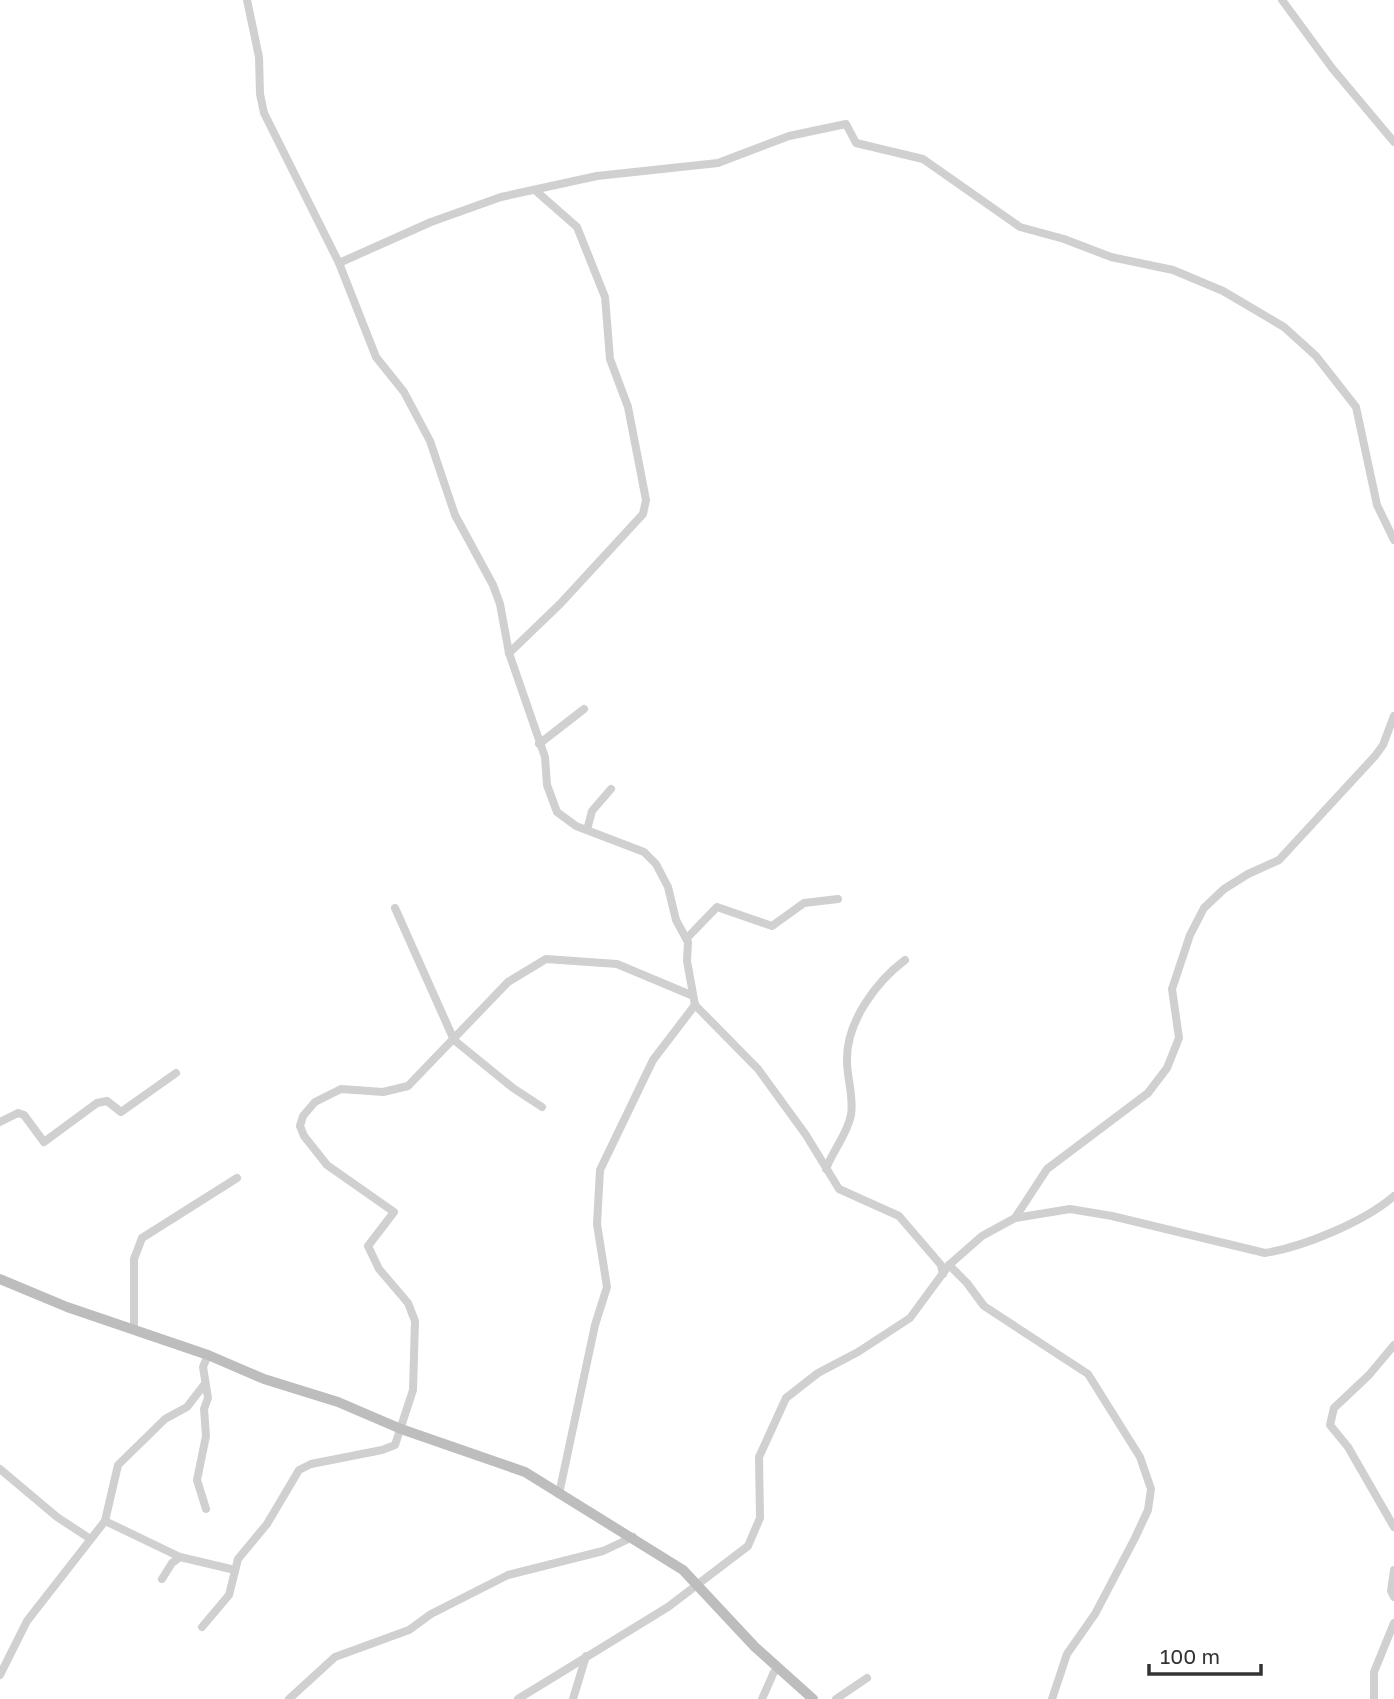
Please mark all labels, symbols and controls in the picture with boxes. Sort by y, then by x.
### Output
scale bar [1149,1632,1261,1676]
text: 100 m [1160,1643,1220,1669]

